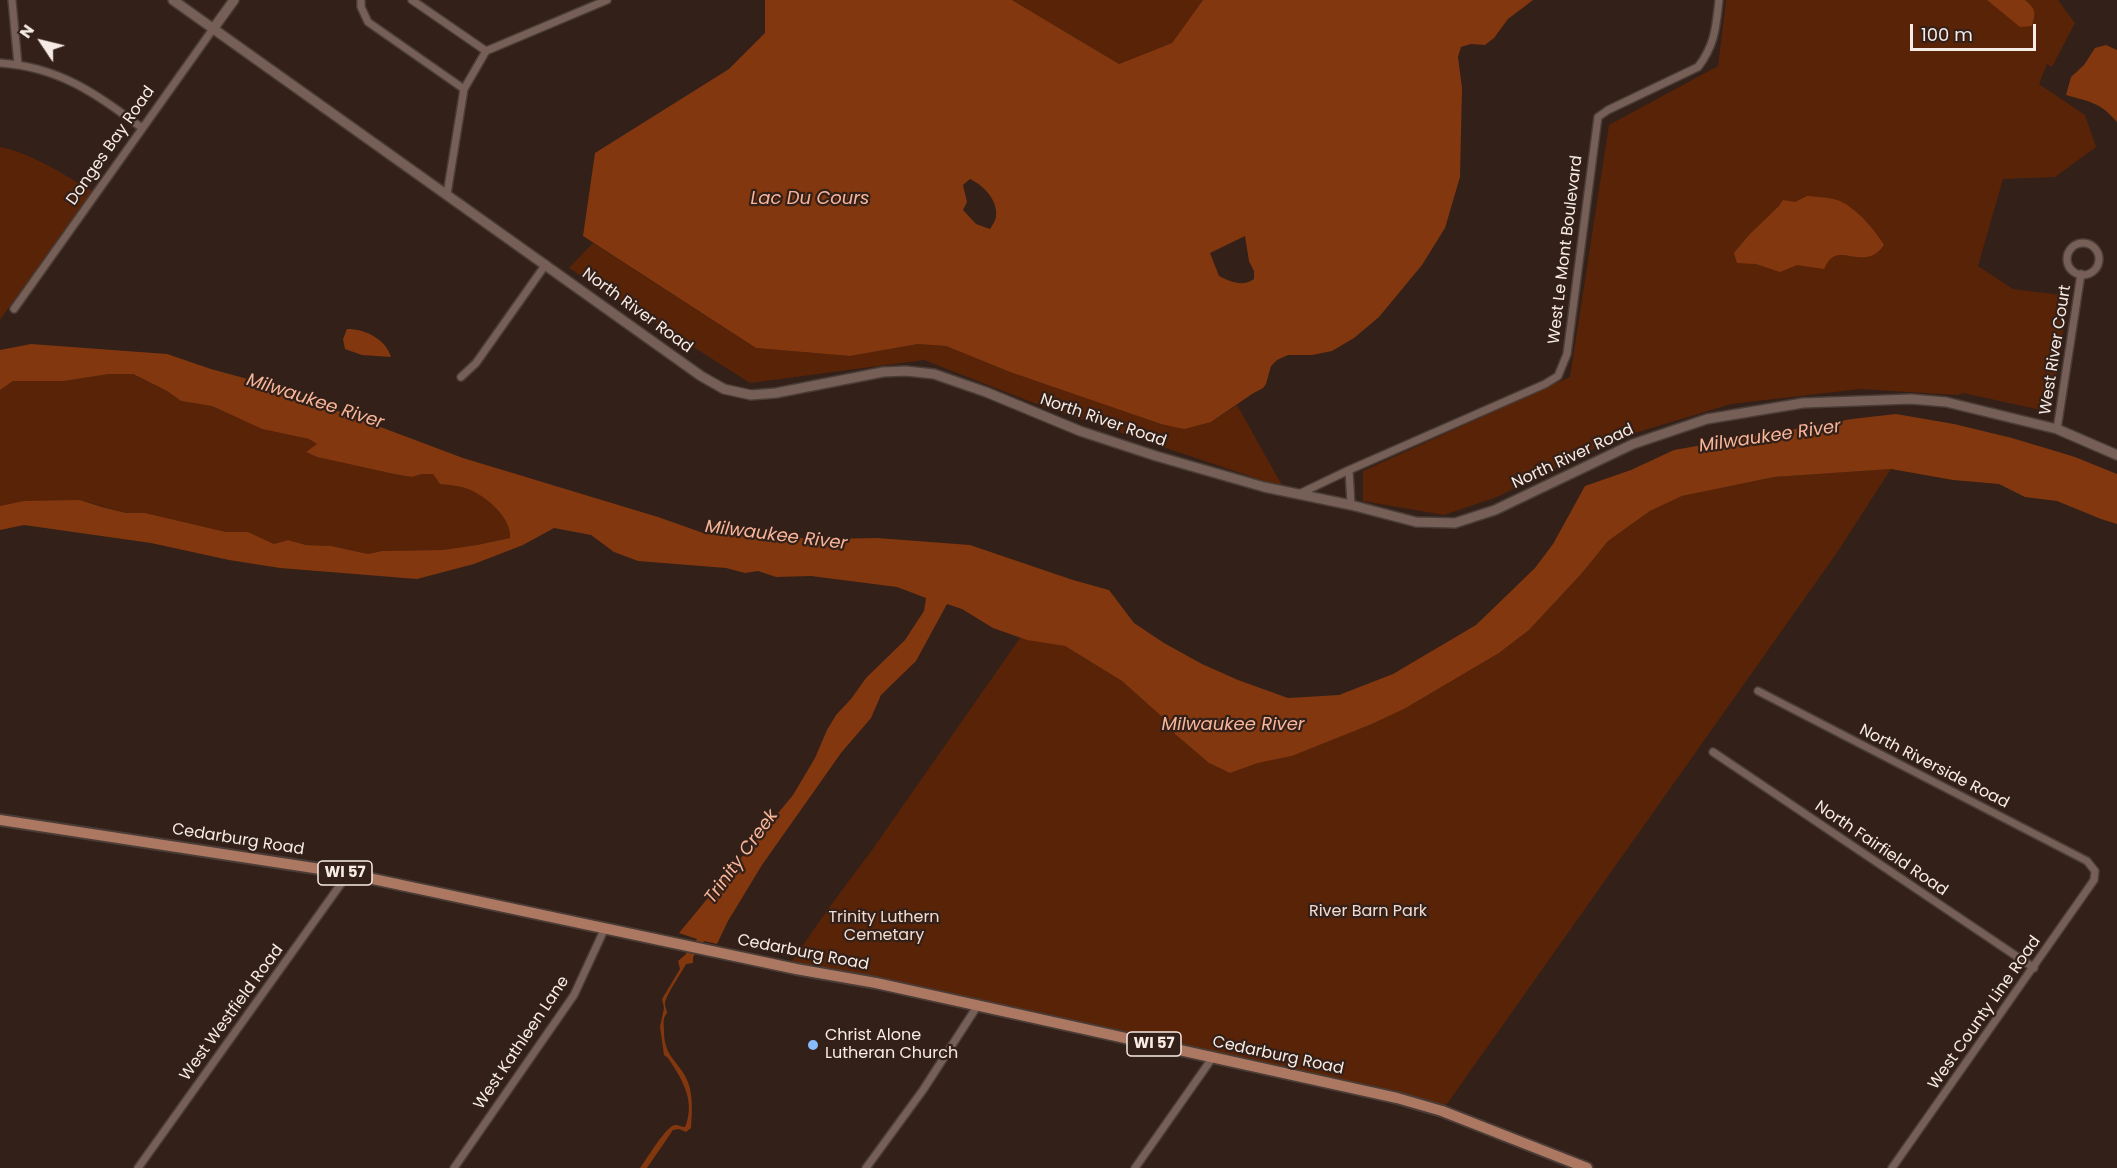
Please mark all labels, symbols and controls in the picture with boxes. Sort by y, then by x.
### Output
north arrow [12,12,72,72]
scale bar [1913,12,2039,50]
text: N [14,20,40,43]
text: 100 m [1921,22,1973,47]
street label: Donges Bay Road [63,83,159,209]
street label: West Le Mont Boulevard [1545,154,1587,346]
water label: Lac Du Cours [751,188,869,210]
street label: North River Road [578,264,696,358]
street label: West River Court [2036,284,2076,416]
water label: Milwaukee River [244,370,386,434]
street label: North River Road [1037,390,1169,452]
water label: Milwaukee River [1698,416,1842,458]
street label: North River Road [1509,420,1637,494]
water label: Milwaukee River [704,517,848,555]
water label: Milwaukee River [1161,714,1305,736]
street label: North Riverside Road [1856,721,2012,813]
street label: North Fairfield Road [1811,797,1951,901]
water label: Trinity Creek [701,806,783,908]
street label: Cedarburg Road [171,820,305,860]
road number: WI 57 [318,861,372,885]
park label: River Barn Park [1309,902,1427,922]
park label: Trinity Luthern Cemetary [828,908,940,946]
street label: Cedarburg Road [736,931,870,975]
street label: West County Line Road [1925,933,2045,1093]
street label: West Westfield Road [176,941,288,1085]
street label: West Kathleen Lane [470,973,574,1113]
place label: Christ Alone Lutheran Church [825,1026,958,1064]
road number: WI 57 [1127,1032,1181,1056]
street label: Cedarburg Road [1211,1033,1345,1079]
marker: Christ Alone Lutheran Church [806,1038,820,1052]

